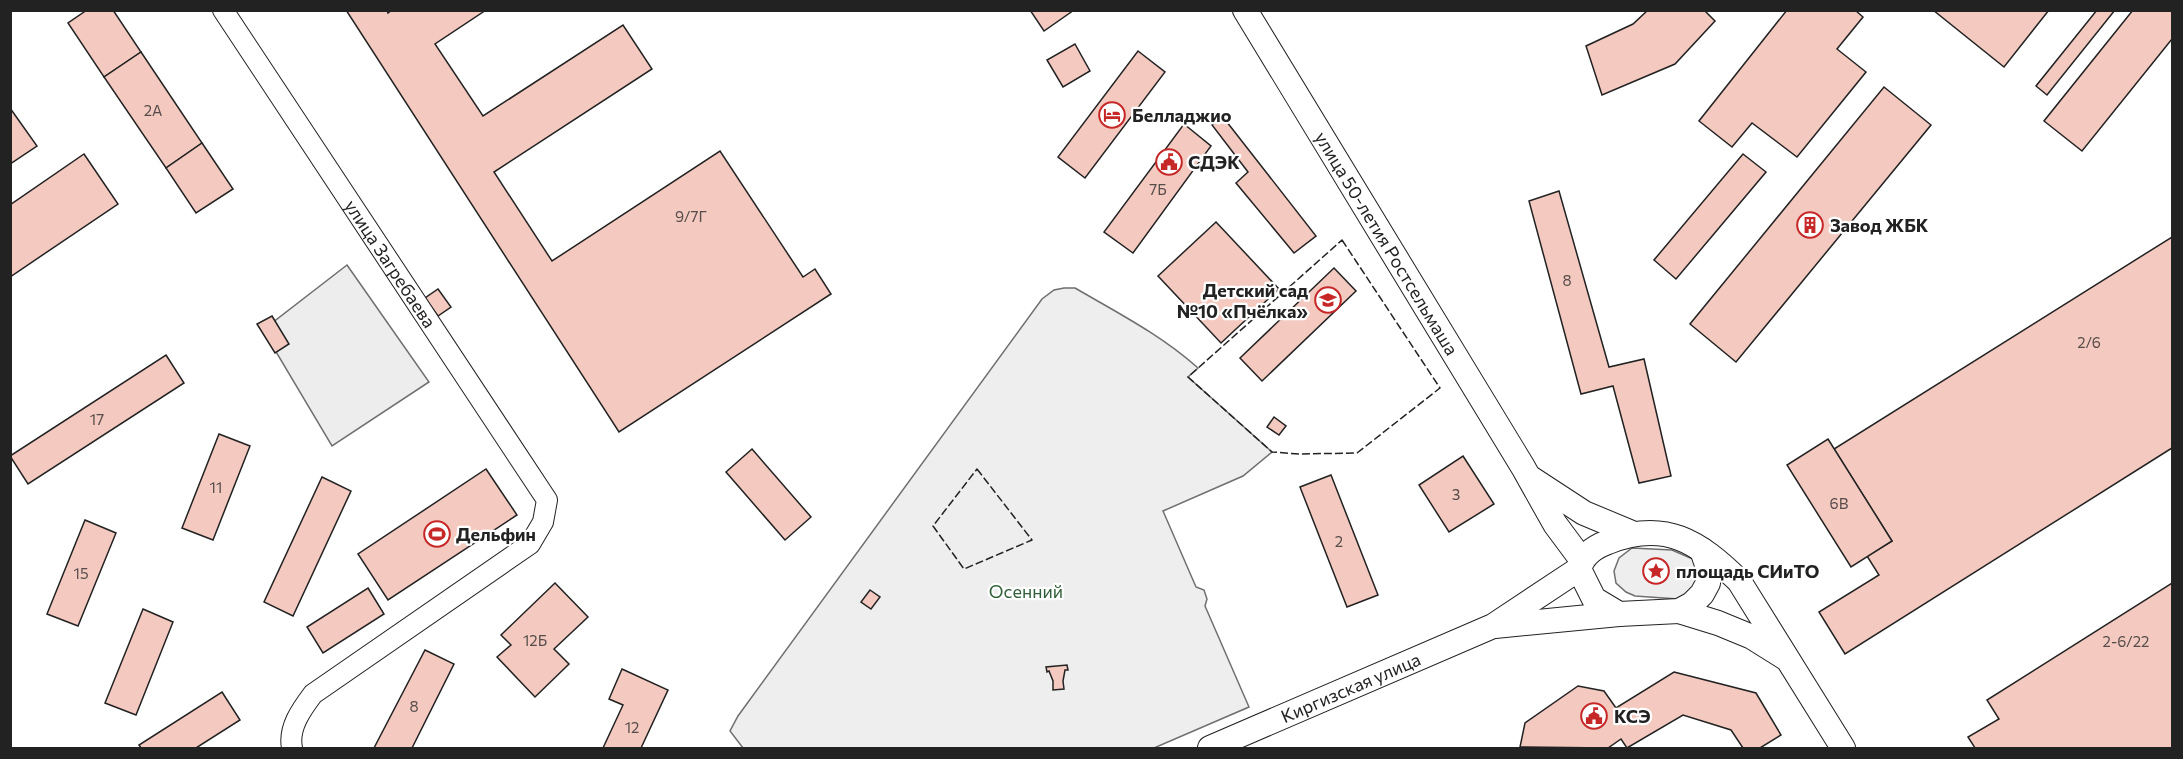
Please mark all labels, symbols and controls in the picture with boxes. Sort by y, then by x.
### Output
hotel icon: Белладжио [1097,100,1127,130]
house number: 2А [144,101,162,119]
place label: Белладжио [1132,104,1232,126]
street label: улица 50-летия Ростсельмаша [1311,127,1463,359]
public building icon: СДЭК [1154,147,1184,177]
place label: СДЭК [1188,151,1240,173]
house number: 7Б [1149,180,1167,198]
street label: улица Загребаева [340,195,441,332]
house number: 9/7Г [675,207,707,225]
building icon: Завод ЖБК [1795,210,1825,240]
place label: Завод ЖБК [1830,214,1929,236]
house number: 8 [1562,271,1572,289]
place label: Детский сад №10 «Пчёлка» [1177,279,1308,322]
school or university icon: Детский сад №10 «Пчёлка» [1313,285,1343,315]
house number: 2/6 [2077,333,2101,351]
house number: 17 [90,410,104,428]
house number: 11 [210,478,222,496]
house number: 3 [1452,485,1460,503]
house number: 6В [1830,494,1849,512]
sports icon: Дельфин [422,519,452,549]
place label: Дельфин [456,523,536,545]
house number: 2 [1335,532,1343,550]
place icon: площадь СИиТО [1641,556,1671,586]
place label: площадь СИиТО [1676,560,1819,582]
house number: 15 [73,564,89,582]
park label: Осенний [989,580,1063,602]
house number: 12Б [523,631,547,649]
house number: 2-6/22 [2103,632,2149,650]
street label: Киргизская улица [1277,648,1424,727]
house number: 8 [409,697,419,715]
public building icon: КСЭ [1579,701,1609,731]
place label: КСЭ [1614,705,1651,727]
house number: 12 [625,718,639,736]

